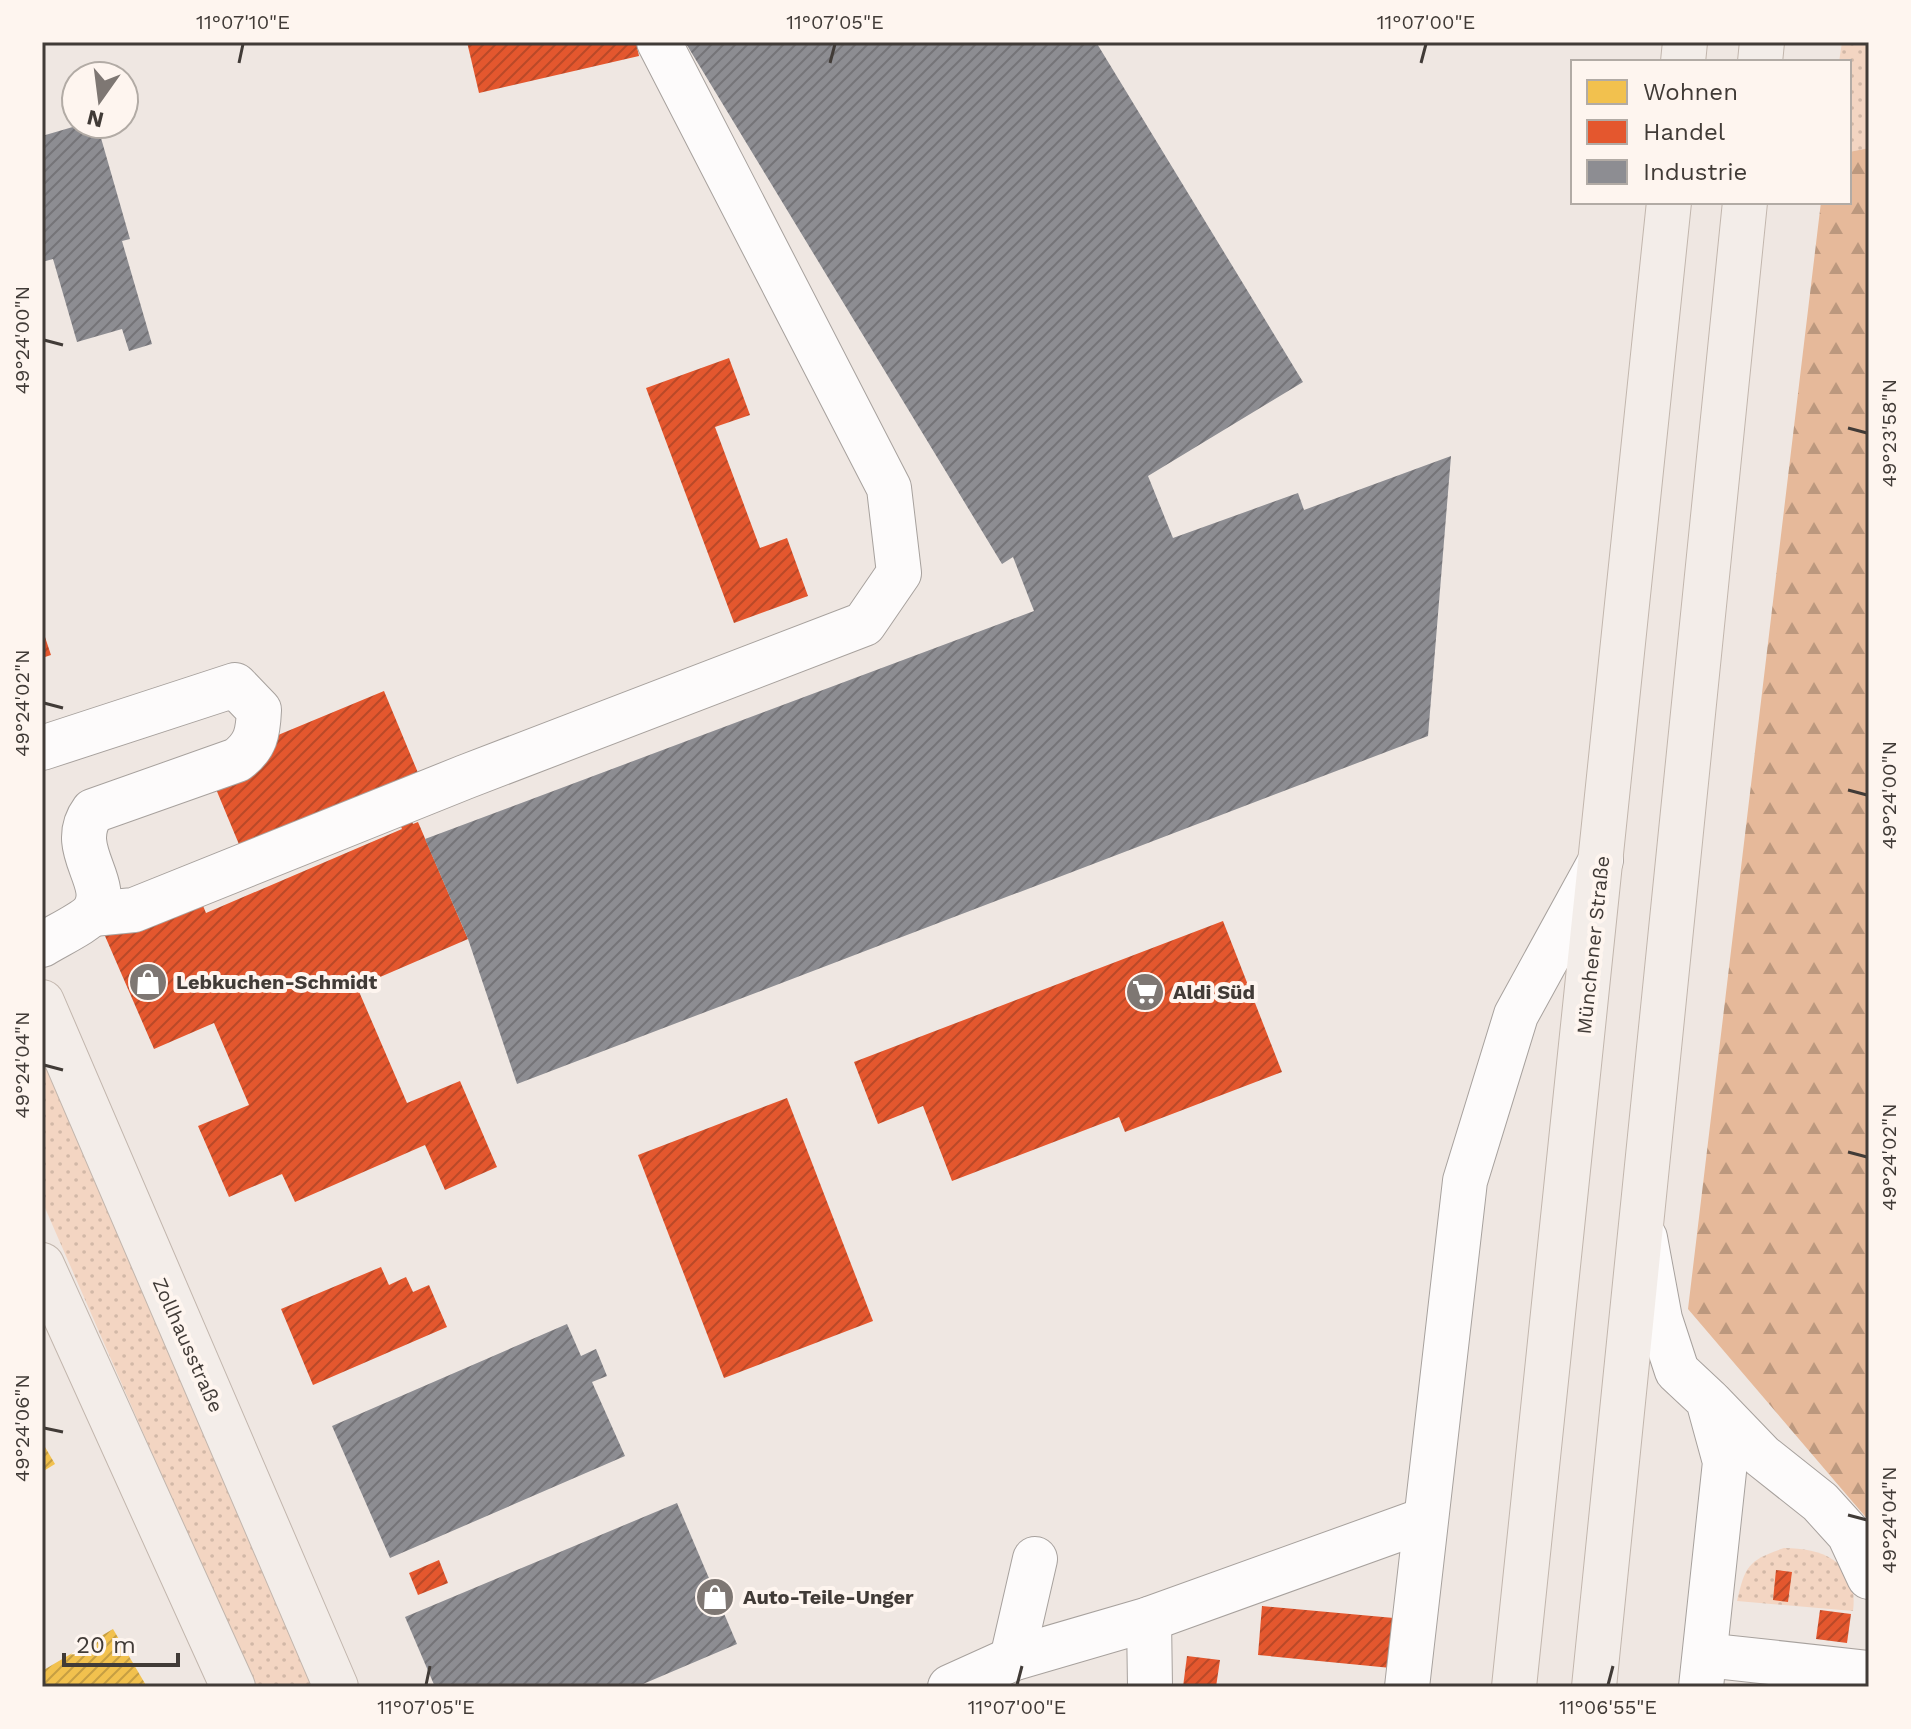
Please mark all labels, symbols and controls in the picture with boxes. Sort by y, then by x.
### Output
text: 11°07'10"E [196,10,290,34]
text: 11°07'05"E [786,10,884,34]
text: 11°07'00"E [1377,10,1475,34]
north arrow [60,60,140,140]
legend [1571,60,1851,204]
text: Wohnen [1643,78,1738,106]
text: N [84,105,106,133]
text: Handel [1643,118,1726,146]
text: Industrie [1643,158,1747,186]
text: 49°24'00"N [10,286,34,394]
text: 49°23'58"N [1877,379,1901,487]
text: 49°24'02"N [10,649,34,757]
text: 49°24'00"N [1877,741,1901,849]
street label: Münchener Straße [1572,854,1614,1036]
shop icon: Lebkuchen-Schmidt [127,961,169,1003]
place label: Lebkuchen-Schmidt [176,970,377,994]
supermarket icon: Aldi Süd [1124,971,1166,1013]
place label: Aldi Süd [1173,980,1255,1004]
text: 49°24'04"N [10,1011,34,1119]
text: 49°24'02"N [1877,1103,1901,1211]
street label: Zollhausstraße [148,1274,228,1416]
text: 49°24'06"N [10,1374,34,1482]
text: 49°24'04"N [1877,1466,1901,1574]
shop icon: Auto-Teile-Unger [694,1576,736,1618]
place label: Auto-Teile-Unger [743,1585,914,1609]
scale bar [64,1617,178,1667]
text: 20 m [76,1631,136,1659]
text: 11°07'05"E [377,1695,475,1719]
text: 11°07'00"E [968,1695,1066,1719]
text: 11°06'55"E [1559,1695,1657,1719]

